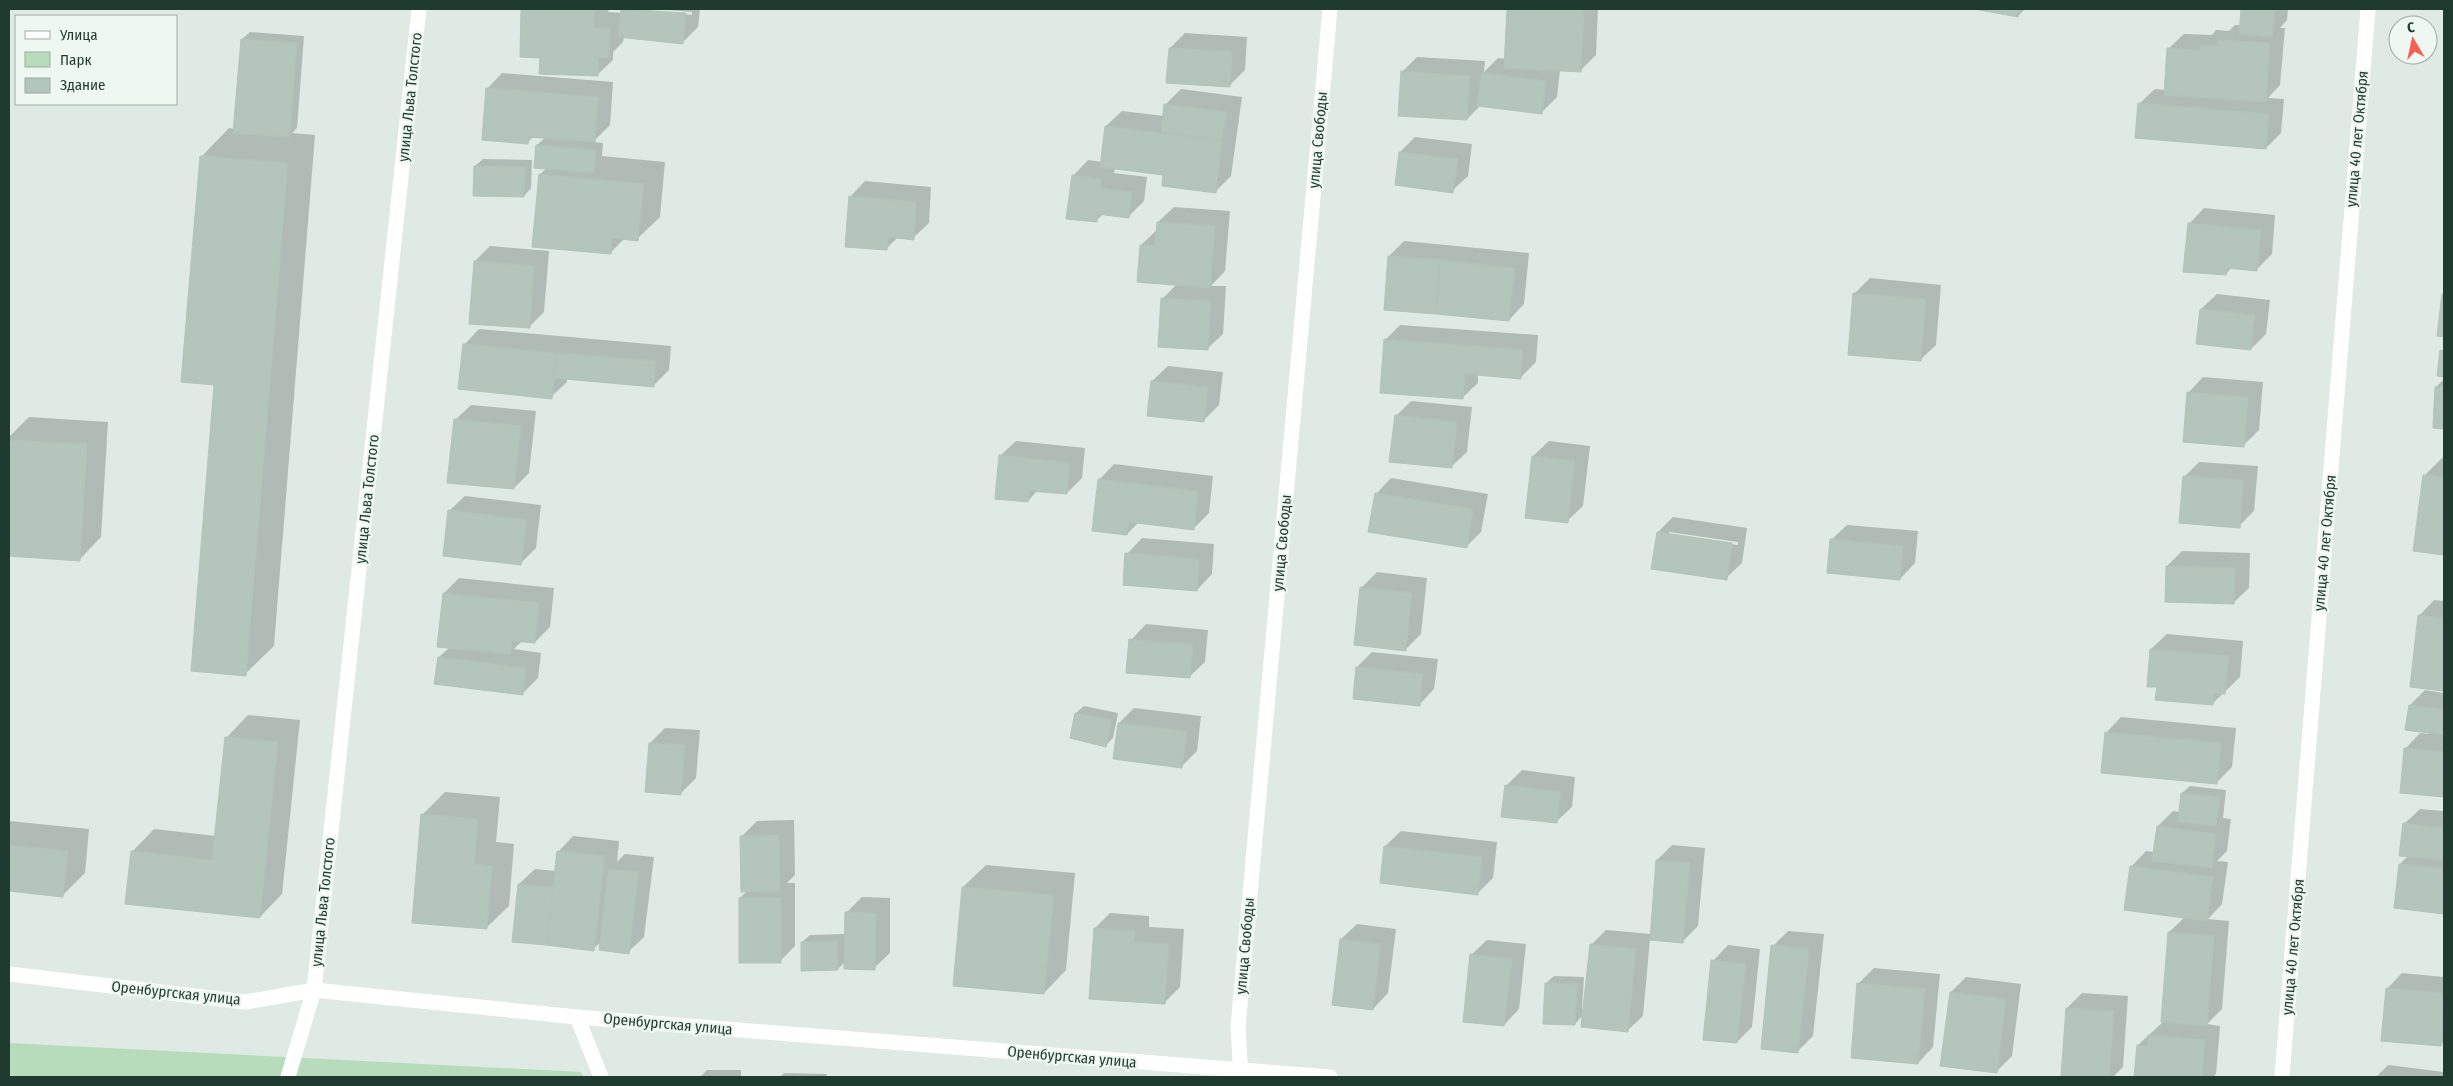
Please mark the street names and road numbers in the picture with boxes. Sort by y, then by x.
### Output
street label: улица Льва Толстого [394,31,426,163]
street label: улица 40 лет Октября [2342,70,2372,208]
street label: улица Свободы [1305,91,1331,189]
street label: улица Льва Толстого [351,433,383,565]
street label: улица 40 лет Октября [2310,474,2340,612]
street label: улица Свободы [1269,494,1295,592]
street label: улица Льва Толстого [307,836,339,968]
street label: улица 40 лет Октября [2278,878,2308,1016]
street label: улица Свободы [1232,897,1258,995]
street label: Оренбургская улица [111,977,241,1009]
street label: Оренбургская улица [603,1009,733,1039]
street label: Оренбургская улица [1007,1042,1137,1072]

